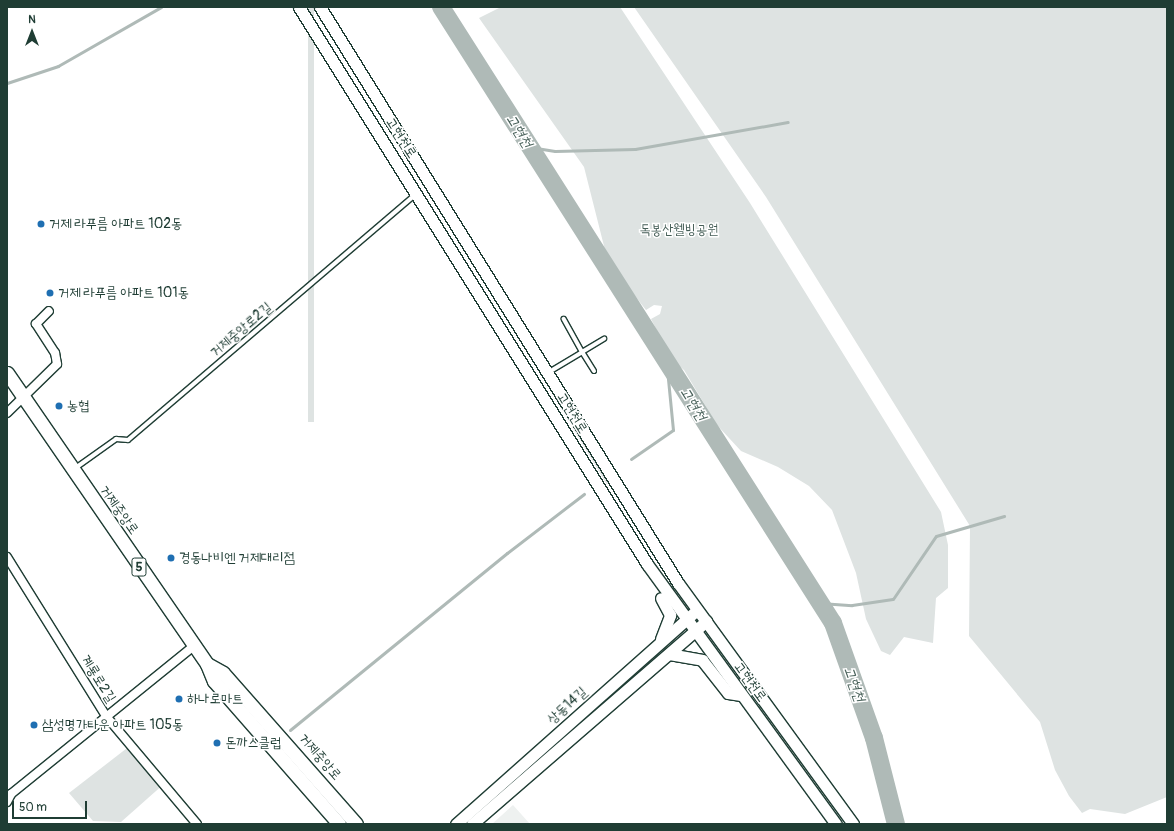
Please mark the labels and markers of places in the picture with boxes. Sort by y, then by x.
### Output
place label: 거제 라푸름 아파트 102동 [49,216,182,232]
marker: 거제 라푸름 아파트 102동 [36,219,46,229]
place label: 거제 라푸름 아파트 101동 [58,285,189,301]
marker: 거제 라푸름 아파트 101동 [45,288,55,298]
place label: 농협 [67,398,90,414]
marker: 농협 [54,401,64,411]
place label: 경동나비엔 거제대리점 [179,550,295,566]
marker: 경동나비엔 거제대리점 [166,553,176,563]
place label: 하나로마트 [187,691,243,707]
marker: 하나로마트 [174,694,184,704]
place label: 삼성명가타운 아파트 105동 [42,717,183,733]
marker: 삼성명가타운 아파트 105동 [29,720,39,730]
place label: 돈까스클럽 [225,735,281,751]
marker: 돈까스클럽 [212,738,222,748]

